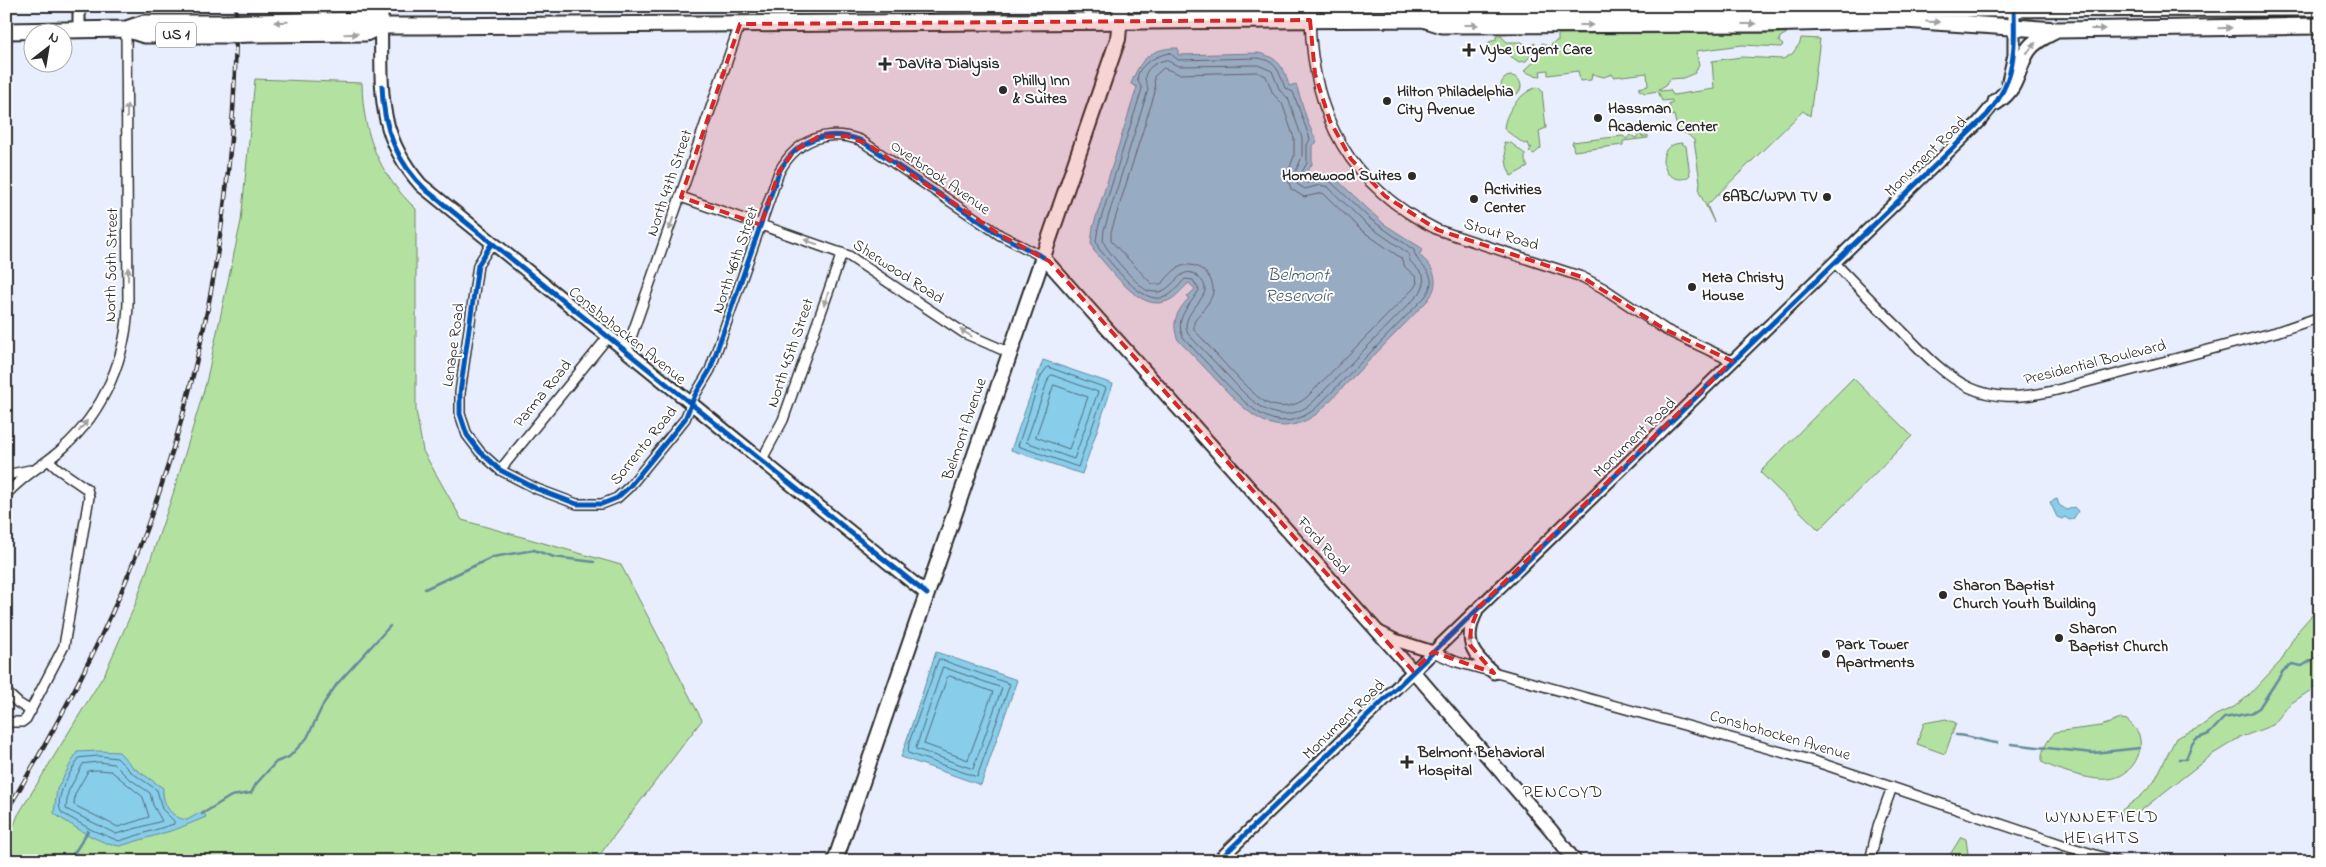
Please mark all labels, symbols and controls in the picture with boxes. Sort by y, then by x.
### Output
one-way arrow [273,18,289,26]
one-way arrow [1925,18,1941,26]
one-way arrow [1741,20,1757,28]
one-way arrow [1463,21,1479,29]
one-way arrow [1579,21,1595,29]
north arrow [22,22,72,72]
road number: US 1 [156,22,196,48]
one-way arrow [2217,24,2233,32]
one-way arrow [2090,25,2106,33]
text: N [44,27,63,50]
one-way arrow [343,30,359,38]
place label: Vybe Urgent Care [1479,38,1593,63]
one-way arrow [2025,42,2036,55]
marker: Vybe Urgent Care [1462,43,1476,57]
place label: DaVita Dialysis [895,52,1000,77]
marker: DaVita Dialysis [878,57,892,71]
one-way arrow [721,63,728,78]
place label: Philly Inn & Suites [1012,69,1070,111]
place label: Hilton Philadelphia City Avenue [1397,80,1514,123]
marker: Philly Inn & Suites [997,84,1009,96]
marker: Hilton Philadelphia City Avenue [1381,95,1393,107]
place label: Hassman Academic Center [1608,97,1719,139]
one-way arrow [123,103,131,119]
street label: Monument Road [1879,111,1973,203]
marker: Hassman Academic Center [1592,112,1604,124]
street label: North 47th Street [640,126,700,240]
street label: Overbrook Avenue [885,134,996,222]
place label: Homewood Suites [1282,164,1402,188]
marker: Homewood Suites [1406,170,1418,182]
place label: Activities Center [1484,178,1542,220]
place label: 6ABC/WPVI TV [1722,185,1817,209]
marker: 6ABC/WPVI TV [1821,191,1833,203]
marker: Activities Center [1468,193,1480,205]
street label: North 46th Street [706,203,766,317]
street label: North 50th Street [99,207,125,322]
street label: Stout Road [1461,212,1541,258]
one-way arrow [667,216,674,231]
street label: Sherwood Road [848,233,948,311]
one-way arrow [804,238,819,246]
water label: Belmont Reservoir [1265,263,1333,310]
one-way arrow [124,266,132,282]
place label: Meta Christy House [1702,266,1784,308]
street label: Conshohocken Avenue [563,281,692,392]
marker: Meta Christy House [1686,281,1698,293]
one-way arrow [821,292,829,307]
street label: North 45th Street [761,295,821,411]
street label: Lenape Road [436,302,472,388]
one-way arrow [959,329,972,338]
street label: Presidential Boulevard [2021,334,2169,392]
street label: Parma Road [508,355,578,433]
street label: Belmont Avenue [936,374,994,484]
street label: Monument Road [1588,392,1682,484]
street label: Sorrento Road [604,401,684,491]
one-way arrow [78,419,88,433]
street label: Ford Road [1290,511,1355,580]
place label: Sharon Baptist Church Youth Building [1953,574,2096,617]
marker: Sharon Baptist Church Youth Building [1937,589,1949,601]
place label: Sharon Baptist Church [2068,617,2168,659]
marker: Sharon Baptist Church [2053,632,2065,644]
place label: Park Tower Apartments [1836,633,1915,675]
one-way arrow [1467,635,1475,651]
marker: Park Tower Apartments [1820,648,1832,660]
street label: Monument Road [1297,674,1391,766]
street label: Conshohocken Avenue [1707,704,1854,768]
place label: Belmont Behavioral Hospital [1417,741,1545,783]
marker: Belmont Behavioral Hospital [1400,755,1414,769]
district label: PENCOYD [1523,780,1603,806]
district label: WYNNEFIELD HEIGHTS [2045,805,2159,852]

